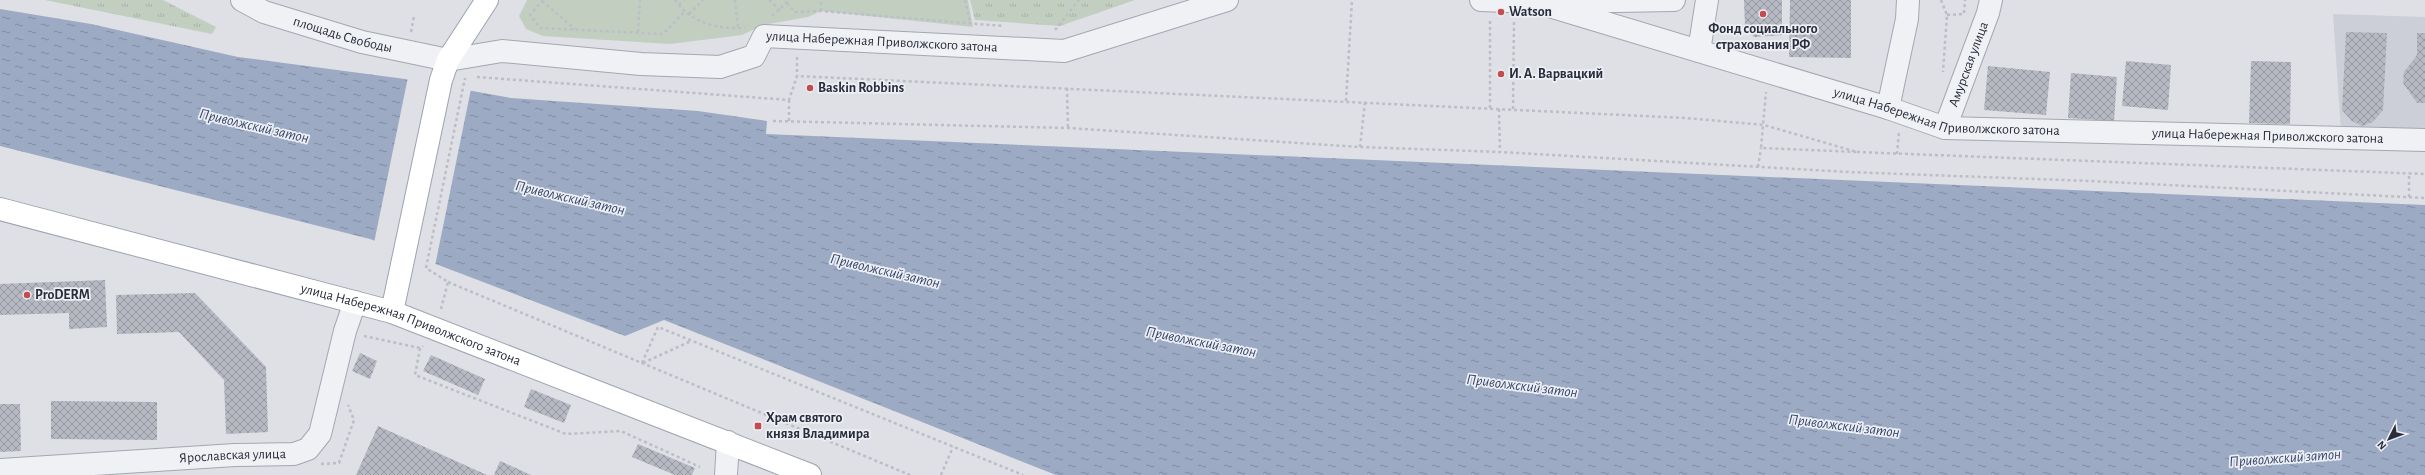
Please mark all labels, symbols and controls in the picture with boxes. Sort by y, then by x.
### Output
place label: Watson [1509,5,1552,19]
marker: Watson [1496,7,1506,17]
marker: Фонд социального страхования РФ [1758,9,1768,19]
street label: площадь Свободы [291,14,393,55]
street label: Амурская улица [1947,19,1991,109]
place label: Фонд социального страхования РФ [1708,22,1818,52]
street label: улица Набережная Приволжского затона [765,29,999,55]
place label: И. А. Варвацкий [1509,67,1603,81]
marker: И. А. Варвацкий [1496,69,1506,79]
place label: Baskin Robbins [818,81,904,95]
marker: Baskin Robbins [805,83,815,93]
street label: улица Набережная Приволжского затона [1831,85,2060,138]
water label: Приволжский затон [198,106,310,146]
street label: улица Набережная Приволжского затона [2151,126,2384,146]
water label: Приволжский затон [514,178,626,218]
water label: Приволжский затон [829,251,941,291]
street label: улица Набережная Приволжского затона [298,281,523,369]
place label: ProDERM [35,288,90,302]
marker: ProDERM [22,290,32,300]
water label: Приволжский затон [1145,324,1257,360]
water label: Приволжский затон [1466,372,1578,400]
place label: Храм святого князя Владимира [766,411,870,441]
water label: Приволжский затон [1788,412,1900,440]
north arrow [2369,419,2409,459]
marker: Храм святого князя Владимира [753,421,763,431]
text: N [2375,439,2389,452]
street label: Ярославская улица [179,447,287,466]
water label: Приволжский затон [2229,447,2341,469]

